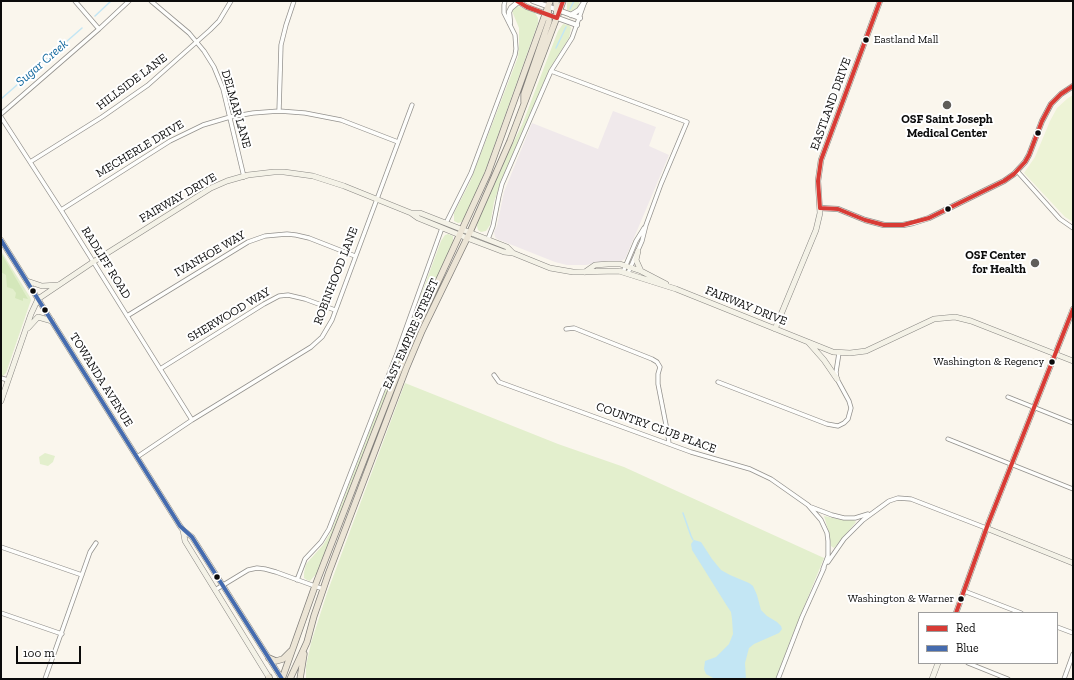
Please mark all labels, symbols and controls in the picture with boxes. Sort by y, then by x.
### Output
place label: Eastland Mall [874,33,939,47]
marker: Eastland Mall [861,35,871,45]
water label: Sugar Creek [13,36,71,90]
street label: HILLSIDE LANE [94,51,170,113]
street label: EASTLAND DRIVE [808,56,854,152]
street label: DELMAR LANE [218,68,254,150]
marker: OSF Saint Joseph Medical Center [941,99,953,111]
place label: OSF Saint Joseph Medical Center [901,113,993,141]
street label: MECHERLE DRIVE [94,117,186,181]
unlabelled marker [1033,128,1043,138]
street label: FAIRWAY DRIVE [137,170,219,226]
unlabelled marker [943,204,953,214]
street label: RADLIFF ROAD [78,224,134,302]
street label: ROBINHOOD LANE [311,225,361,327]
street label: IVANHOE WAY [172,228,248,280]
place label: OSF Center for Health [965,249,1026,277]
marker: OSF Center for Health [1029,257,1041,269]
street label: EAST EMPIRE STREET [380,276,442,392]
street label: FAIRWAY DRIVE [703,283,789,329]
street label: SHERWOOD WAY [185,285,273,345]
unlabelled marker [28,286,38,296]
unlabelled marker [40,305,50,315]
street label: TOWANDA AVENUE [66,330,136,430]
place label: Washington & Regency [933,355,1044,369]
marker: Washington & Regency [1047,357,1057,367]
street label: COUNTRY CLUB PLACE [594,400,718,456]
unlabelled marker [212,572,222,582]
place label: Washington & Warner [848,592,954,606]
marker: Washington & Warner [956,594,966,604]
legend [918,612,1058,664]
text: Red [956,621,976,635]
scale bar [18,638,83,664]
text: Blue [956,641,979,655]
text: 100 m [23,646,55,660]

